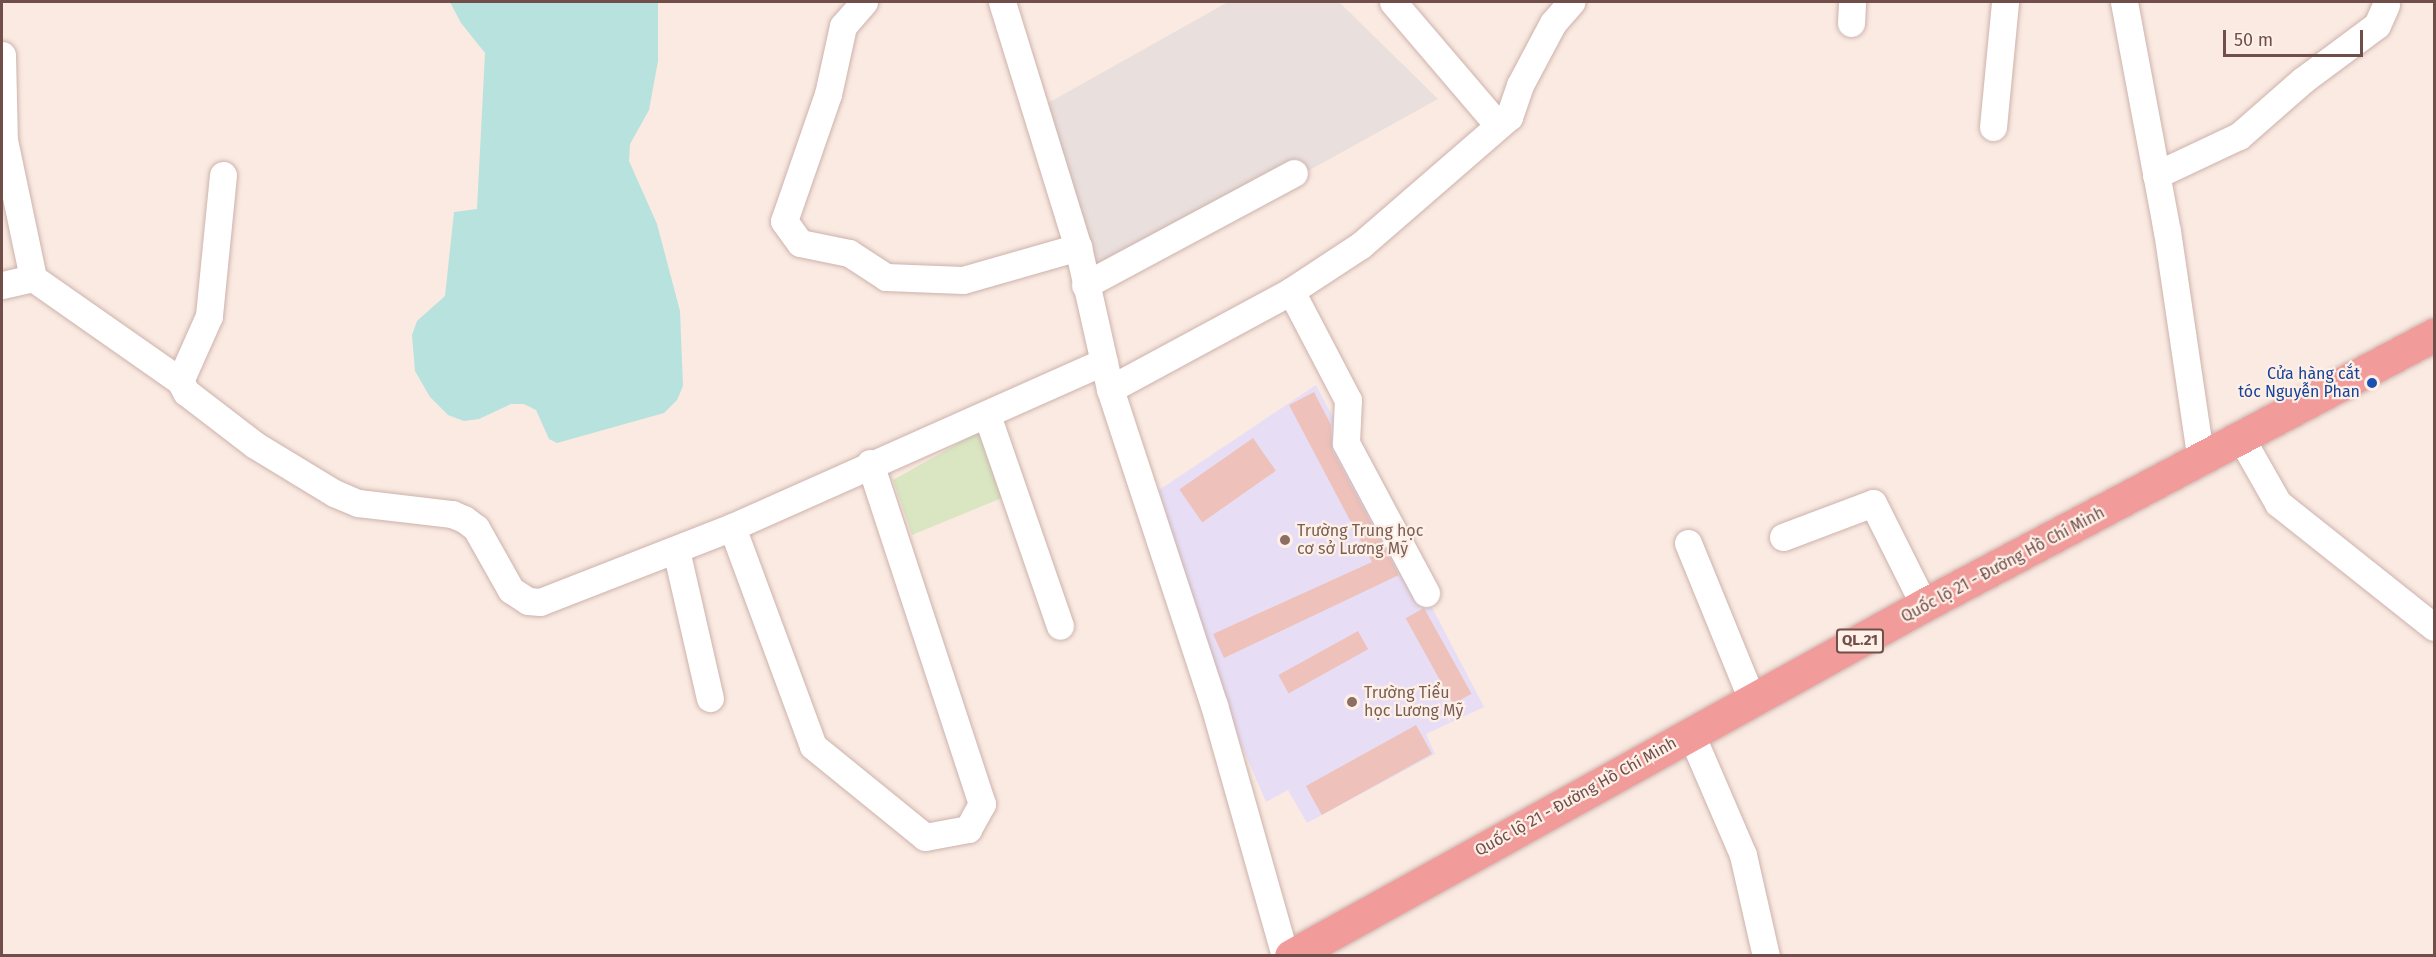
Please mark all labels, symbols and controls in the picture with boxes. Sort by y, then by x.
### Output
scale bar [2226,18,2366,56]
text: 50 m [2234,29,2273,51]
place label: Cửa hàng cắt tóc Nguyễn Phan [2238,364,2360,402]
marker: Cửa hàng cắt tóc Nguyễn Phan [2365,376,2379,390]
street label: Quốc lộ 21 - Đường Hồ Chí Minh [1898,503,2108,627]
place label: Trường Trung học cơ sở Lương Mỹ [1297,521,1423,559]
marker: Trường Trung học cơ sở Lương Mỹ [1278,533,1292,547]
road number: QL.21 [1834,629,1886,653]
place label: Trường Tiểu học Lương Mỹ [1364,683,1463,721]
marker: Trường Tiểu học Lương Mỹ [1345,695,1359,709]
street label: Quốc lộ 21 - Đường Hồ Chí Minh [1472,733,1680,861]

